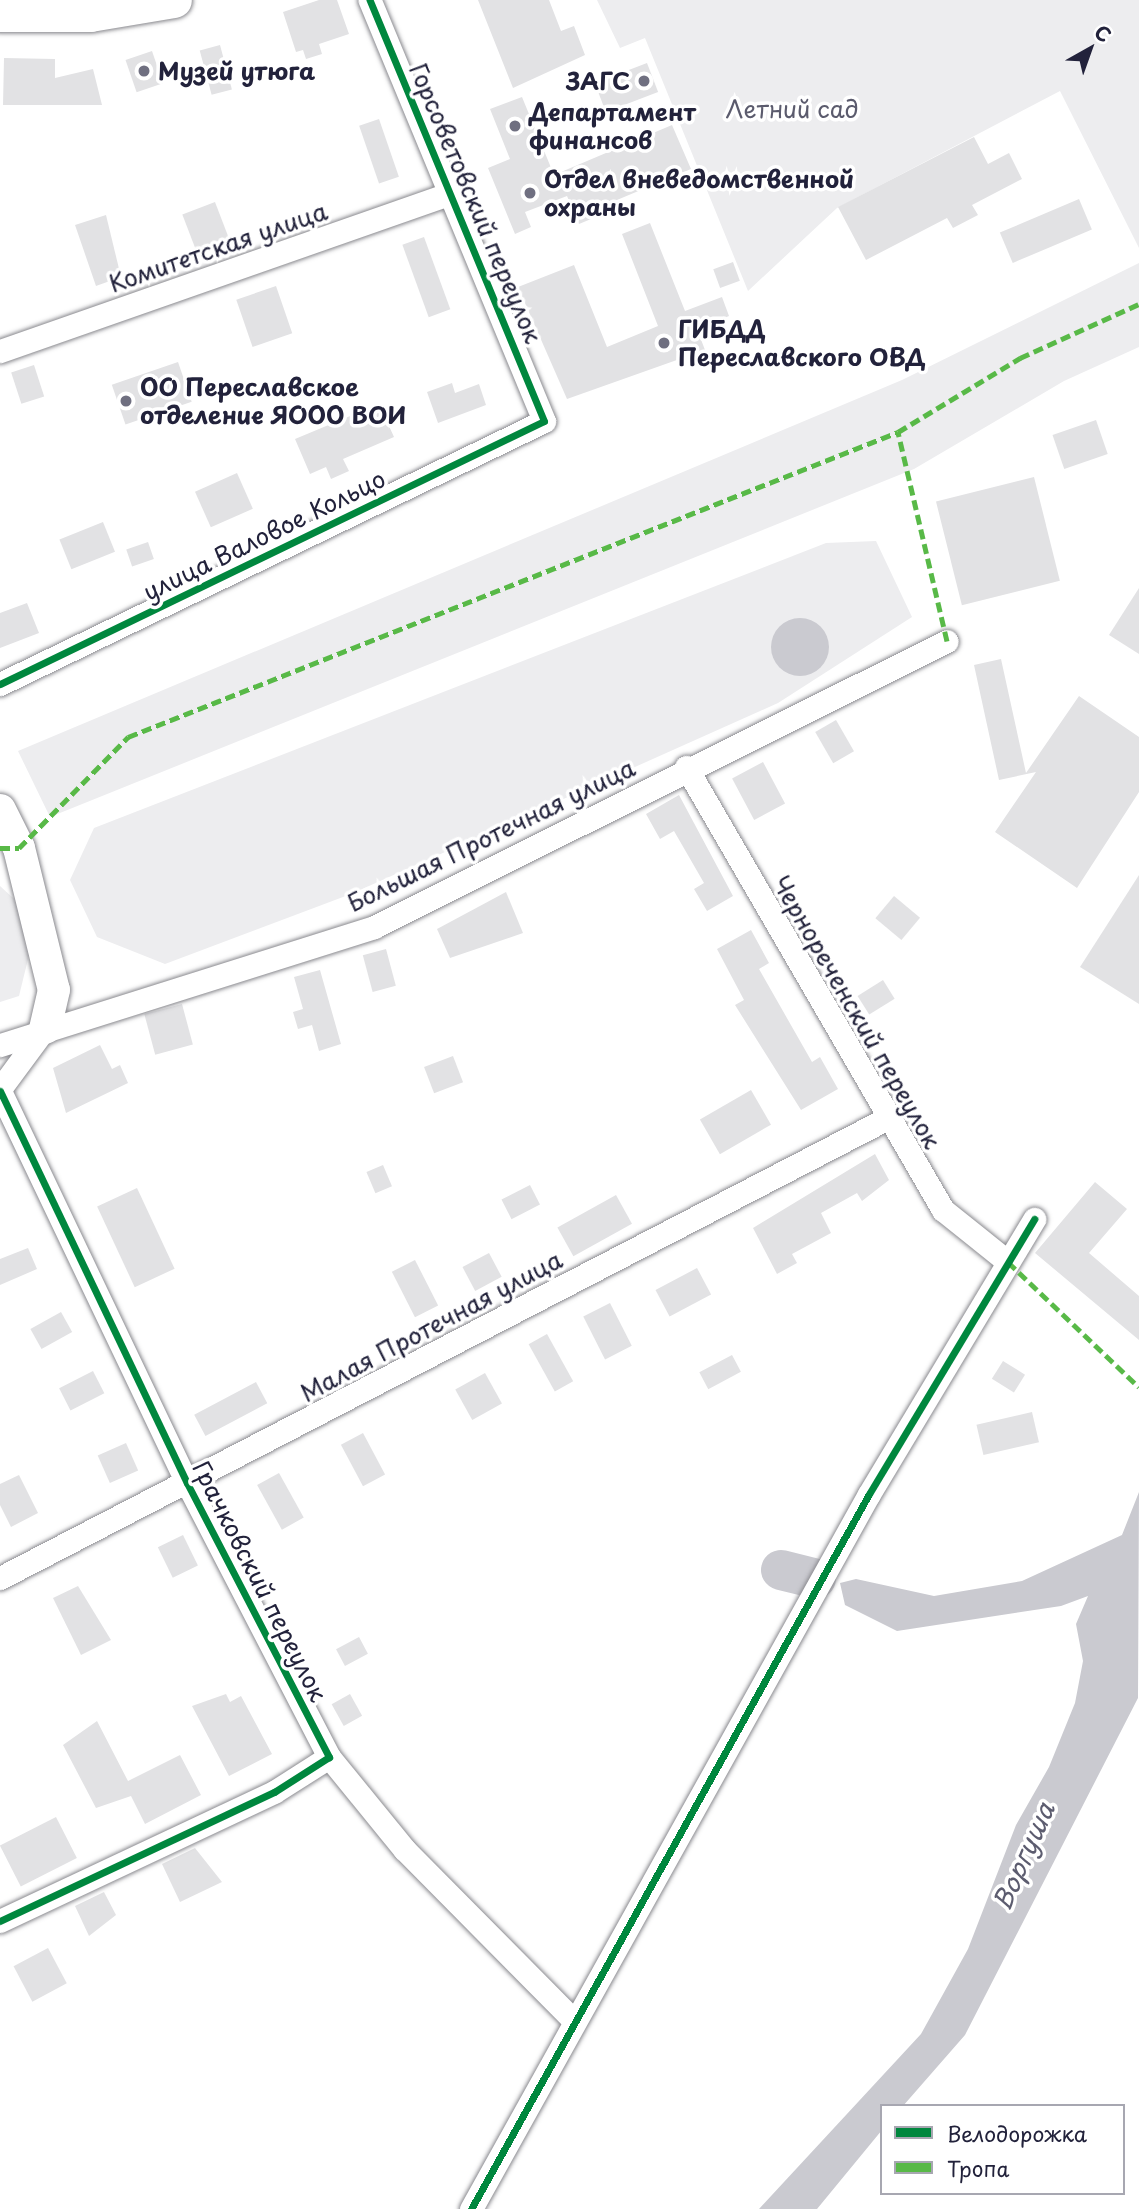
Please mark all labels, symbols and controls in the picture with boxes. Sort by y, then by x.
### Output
north arrow [1055,14,1125,84]
text: С [1089,18,1118,48]
place label: Музей утюга [158,57,316,85]
street label: Горсоветовский переулок [404,59,548,347]
marker: Музей утюга [136,63,152,79]
place label: ЗАГС [566,67,630,95]
marker: ЗАГС [636,73,652,89]
park label: Летний сад [724,95,860,123]
place label: Департамент финансов [529,98,696,154]
marker: Департамент финансов [507,118,523,134]
place label: Отдел вневедомственной охраны [544,165,855,221]
marker: Отдел вневедомственной охраны [522,185,538,201]
street label: Комитетская улица [105,196,331,298]
place label: ГИБДД Переславского ОВД [678,315,925,371]
marker: ГИБДД Переславского ОВД [656,335,672,351]
place label: ОО Переславское отделение ЯООО ВОИ [140,373,410,429]
marker: ОО Переславское отделение ЯООО ВОИ [118,393,134,409]
street label: улица Валовое Кольцо [138,464,390,606]
street label: Большая Протечная улица [342,752,640,918]
street label: Чернореченский переулок [767,871,947,1153]
street label: Малая Протечная улица [295,1244,567,1408]
street label: Грачковский переулок [187,1456,333,1706]
water label: Воргуша [985,1797,1061,1915]
legend [880,2104,1125,2195]
text: Велодорожка [947,2117,1087,2149]
text: Тропа [947,2152,1009,2184]

